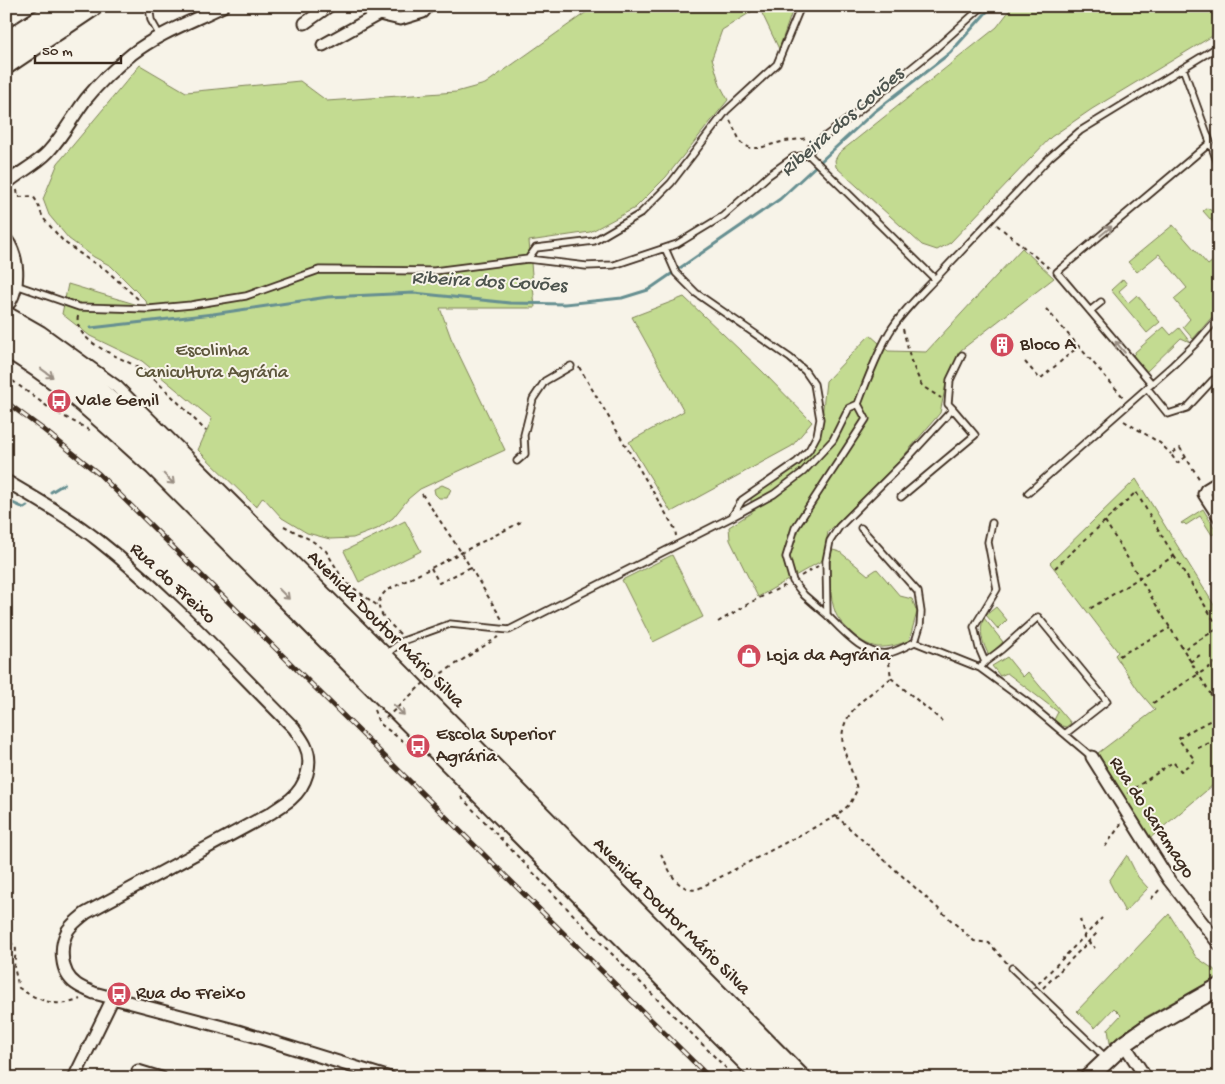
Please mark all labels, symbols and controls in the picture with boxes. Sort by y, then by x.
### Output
scale bar [35,32,121,64]
text: 50 m [42,43,73,61]
water label: Ribeira dos Covões [777,62,910,183]
one-way arrow [1099,225,1112,236]
water label: Ribeira dos Covões [411,267,569,299]
building icon: Bloco A [989,332,1015,358]
place label: Bloco A [1019,334,1078,357]
park label: Escolinha Canicultura Agrária [136,340,290,385]
one-way arrow [1114,340,1126,353]
one-way arrow [40,367,53,378]
bus stop icon: Vale Gemil [46,388,72,414]
place label: Vale Gemil [75,390,159,413]
one-way arrow [163,473,176,485]
street label: Rua do Freixo [124,538,220,630]
street label: Avenida Doutor Mário Silva [301,546,470,715]
one-way arrow [278,588,290,601]
shop icon: Loja da Agrária [736,643,762,669]
place label: Loja da Agrária [766,645,892,668]
one-way arrow [392,703,404,715]
place label: Escola Superior Agrária [436,724,557,769]
bus stop icon: Escola Superior Agrária [405,733,431,759]
street label: Rua do Saramago [1103,753,1199,883]
street label: Avenida Doutor Mário Silva [587,833,756,1002]
bus stop icon: Rua do Freixo [106,981,132,1007]
place label: Rua do Freixo [136,983,246,1006]

